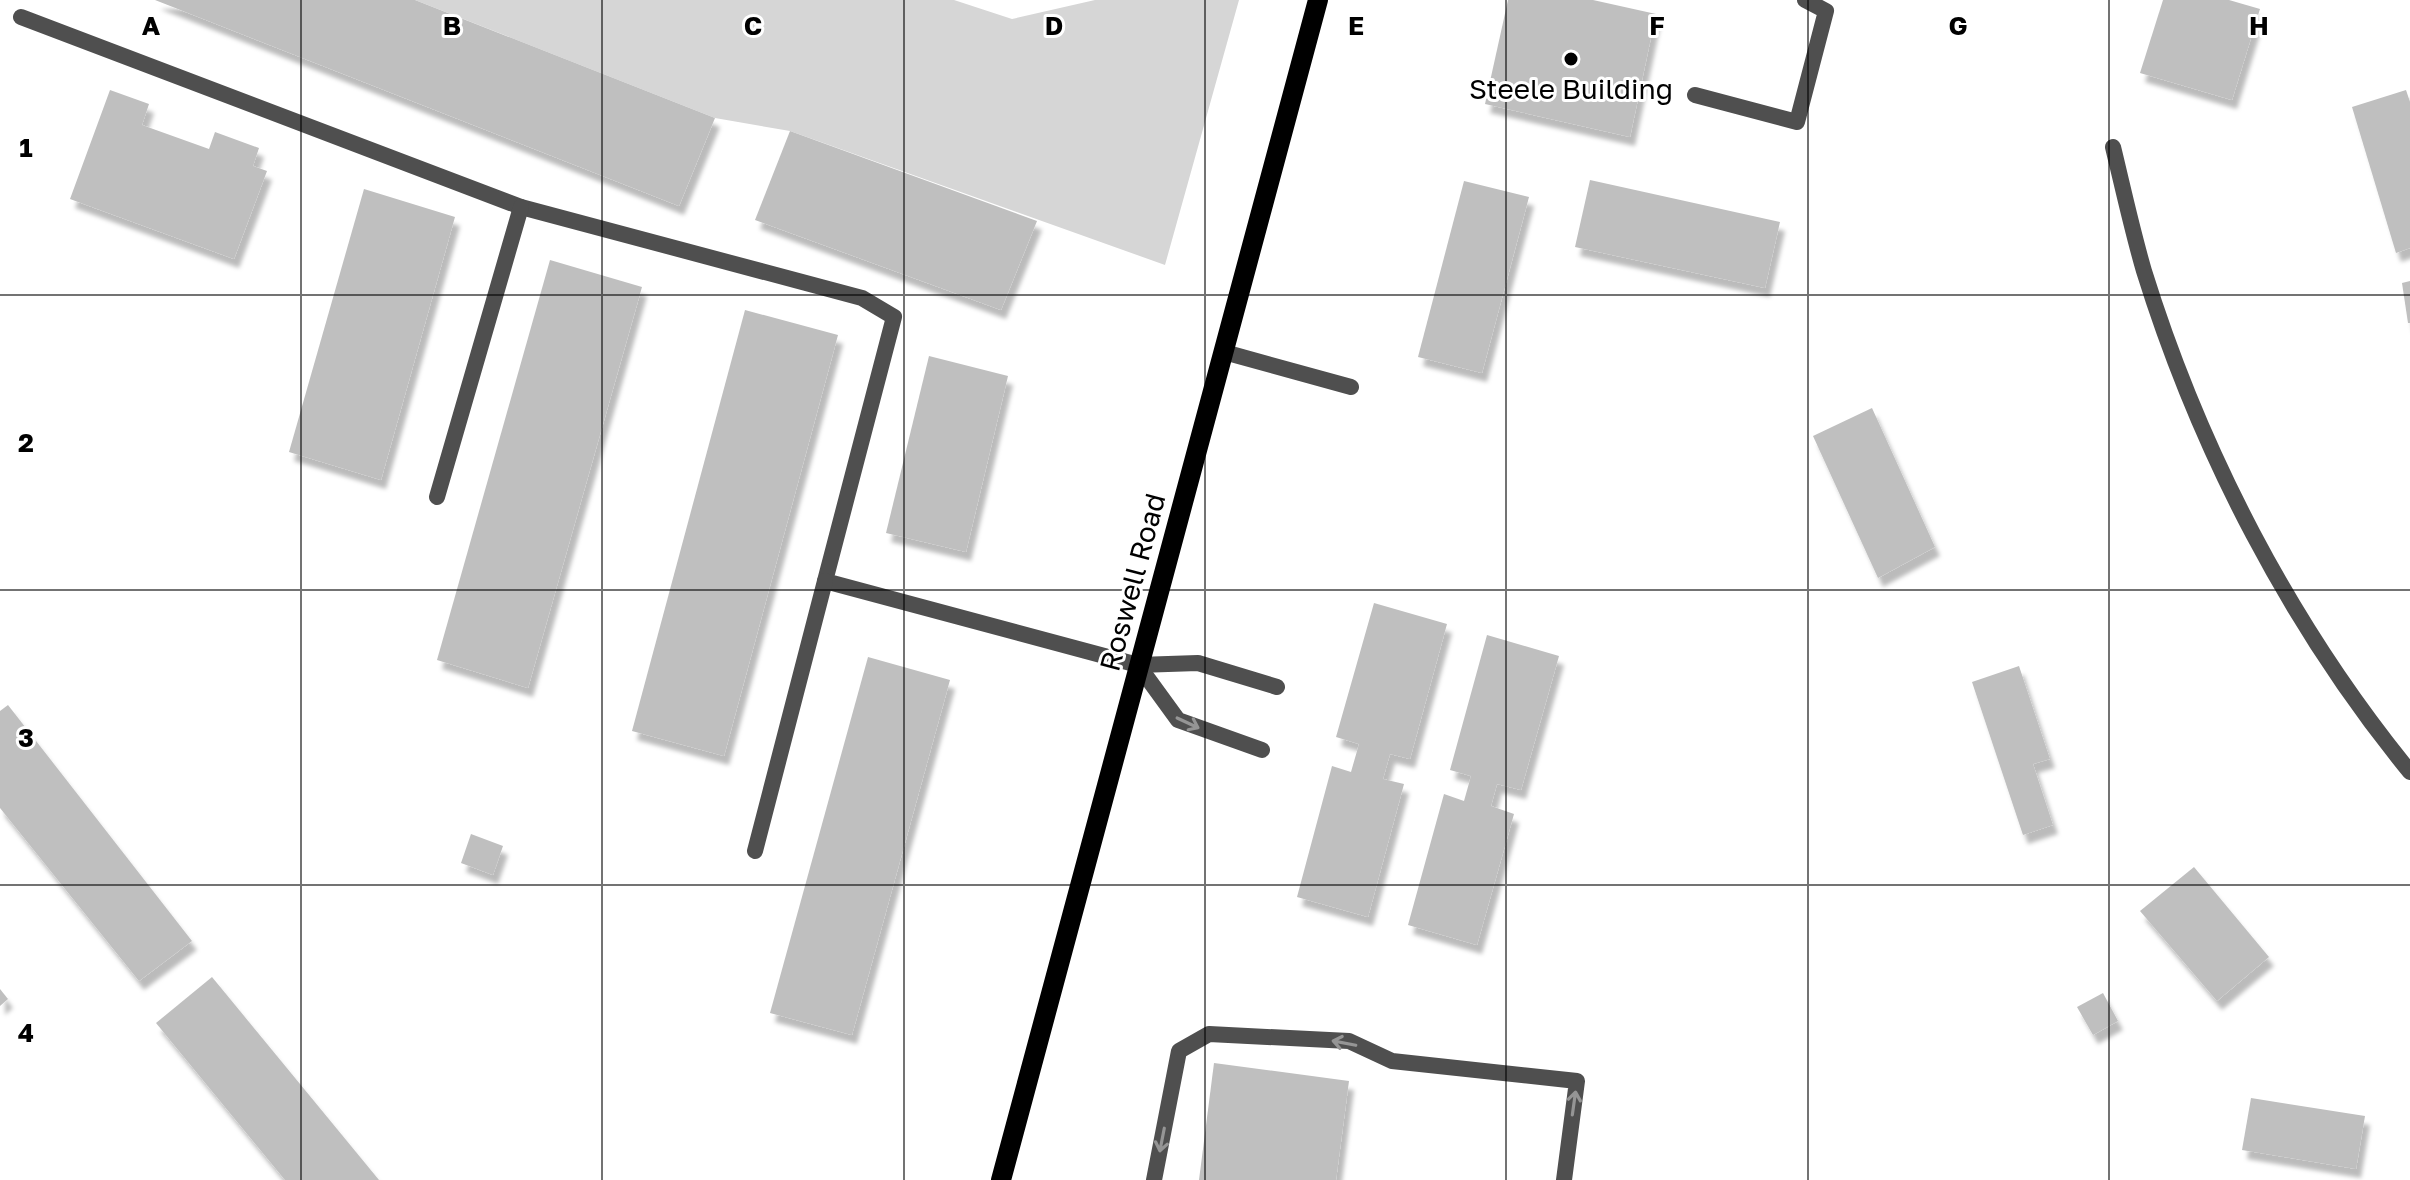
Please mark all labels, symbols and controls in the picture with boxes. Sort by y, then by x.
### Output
text: A [142,10,161,41]
text: B [443,10,461,41]
text: C [744,10,762,41]
text: D [1045,10,1063,41]
text: E [1348,10,1364,41]
text: F [1649,10,1665,41]
text: G [1948,10,1968,41]
text: H [2249,10,2269,41]
marker: Steele Building [1562,50,1580,68]
place label: Steele Building [1469,72,1673,105]
text: 1 [19,132,33,163]
text: 2 [18,427,34,458]
street label: Roswell Road [1092,490,1172,674]
one-way arrow [1176,716,1200,731]
text: 3 [18,722,34,753]
text: 4 [18,1017,34,1048]
one-way arrow [1332,1035,1358,1050]
one-way arrow [1567,1091,1582,1116]
one-way arrow [1154,1126,1169,1152]

